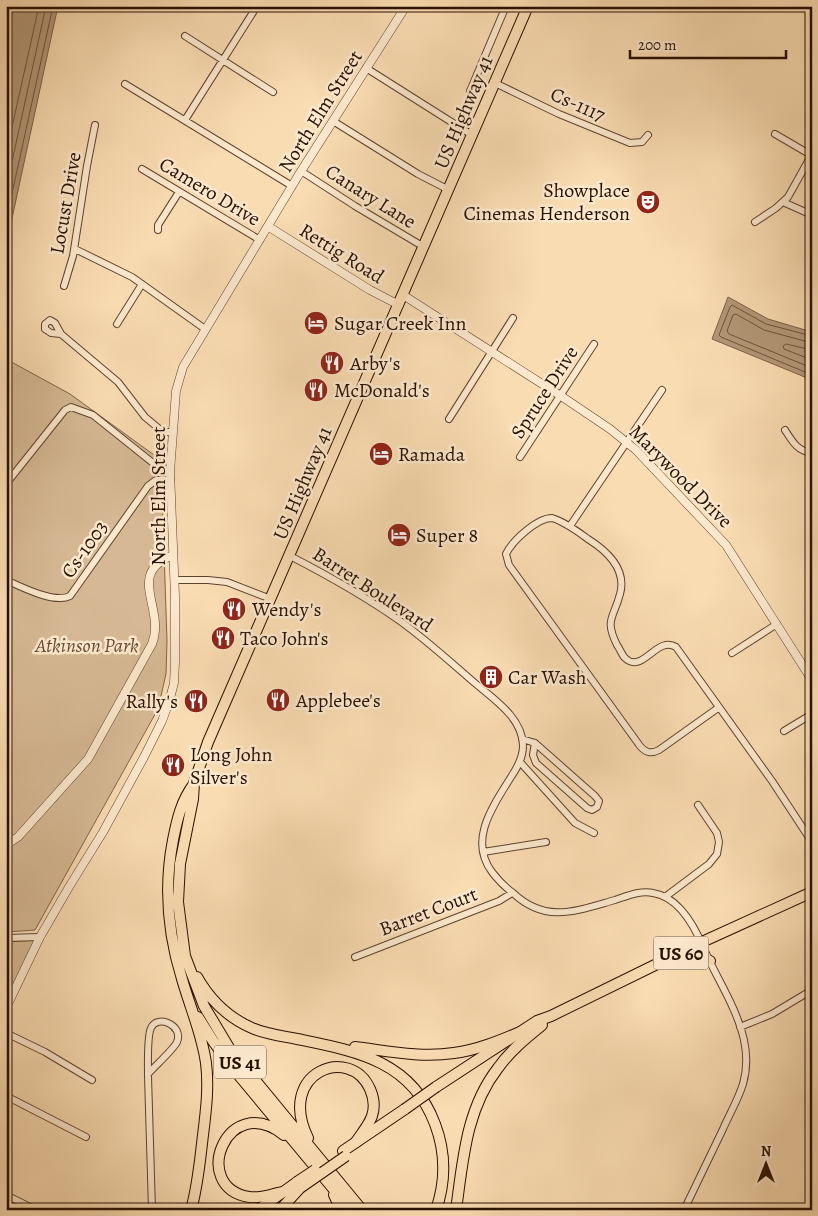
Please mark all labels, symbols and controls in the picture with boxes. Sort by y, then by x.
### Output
scale bar [630,28,787,60]
text: 200 m [638,35,677,55]
street label: North Elm Street [272,45,369,177]
street label: US Highway 41 [427,51,499,173]
street label: Cs-1117 [546,81,610,129]
street label: Locust Drive [43,150,88,256]
street label: Camero Drive [154,151,265,232]
street label: Canary Lane [320,158,421,235]
place label: Showplace Cinemas Henderson [463,177,630,227]
theatre icon: Showplace Cinemas Henderson [635,189,661,215]
street label: Rettig Road [294,217,389,290]
hotel icon: Sugar Creek Inn [303,310,329,336]
place label: Sugar Creek Inn [334,310,466,337]
street label: Spruce Drive [504,341,585,444]
restaurant icon: Arby's [319,350,345,376]
place label: Arby's [349,350,400,377]
restaurant icon: McDonald's [303,377,329,403]
place label: McDonald's [334,377,430,404]
street label: Marywood Drive [623,419,738,534]
street label: US Highway 41 [266,422,338,544]
street label: North Elm Street [145,426,172,566]
hotel icon: Ramada [368,441,394,467]
place label: Ramada [398,441,466,468]
street label: Cs-1003 [55,515,114,584]
hotel icon: Super 8 [386,522,412,548]
place label: Super 8 [416,522,478,549]
street label: Barret Boulevard [307,540,438,639]
restaurant icon: Wendy's [221,596,247,622]
place label: Wendy's [251,596,321,623]
restaurant icon: Taco John's [210,625,236,651]
place label: Taco John's [240,625,329,652]
park label: Atkinson Park [34,632,139,659]
building icon: Car Wash [478,664,504,690]
place label: Car Wash [508,664,587,691]
restaurant icon: Applebee's [265,687,291,713]
place label: Applebee's [295,687,381,714]
place label: Rally's [125,688,178,715]
restaurant icon: Rally's [183,688,209,714]
place label: Long John Silver's [190,741,272,791]
restaurant icon: Long John Silver's [160,752,186,778]
street label: Barret Court [375,880,481,943]
road number: US 60 [654,936,708,970]
road number: US 41 [214,1046,266,1078]
north arrow [740,1138,790,1188]
text: N [761,1142,771,1161]

